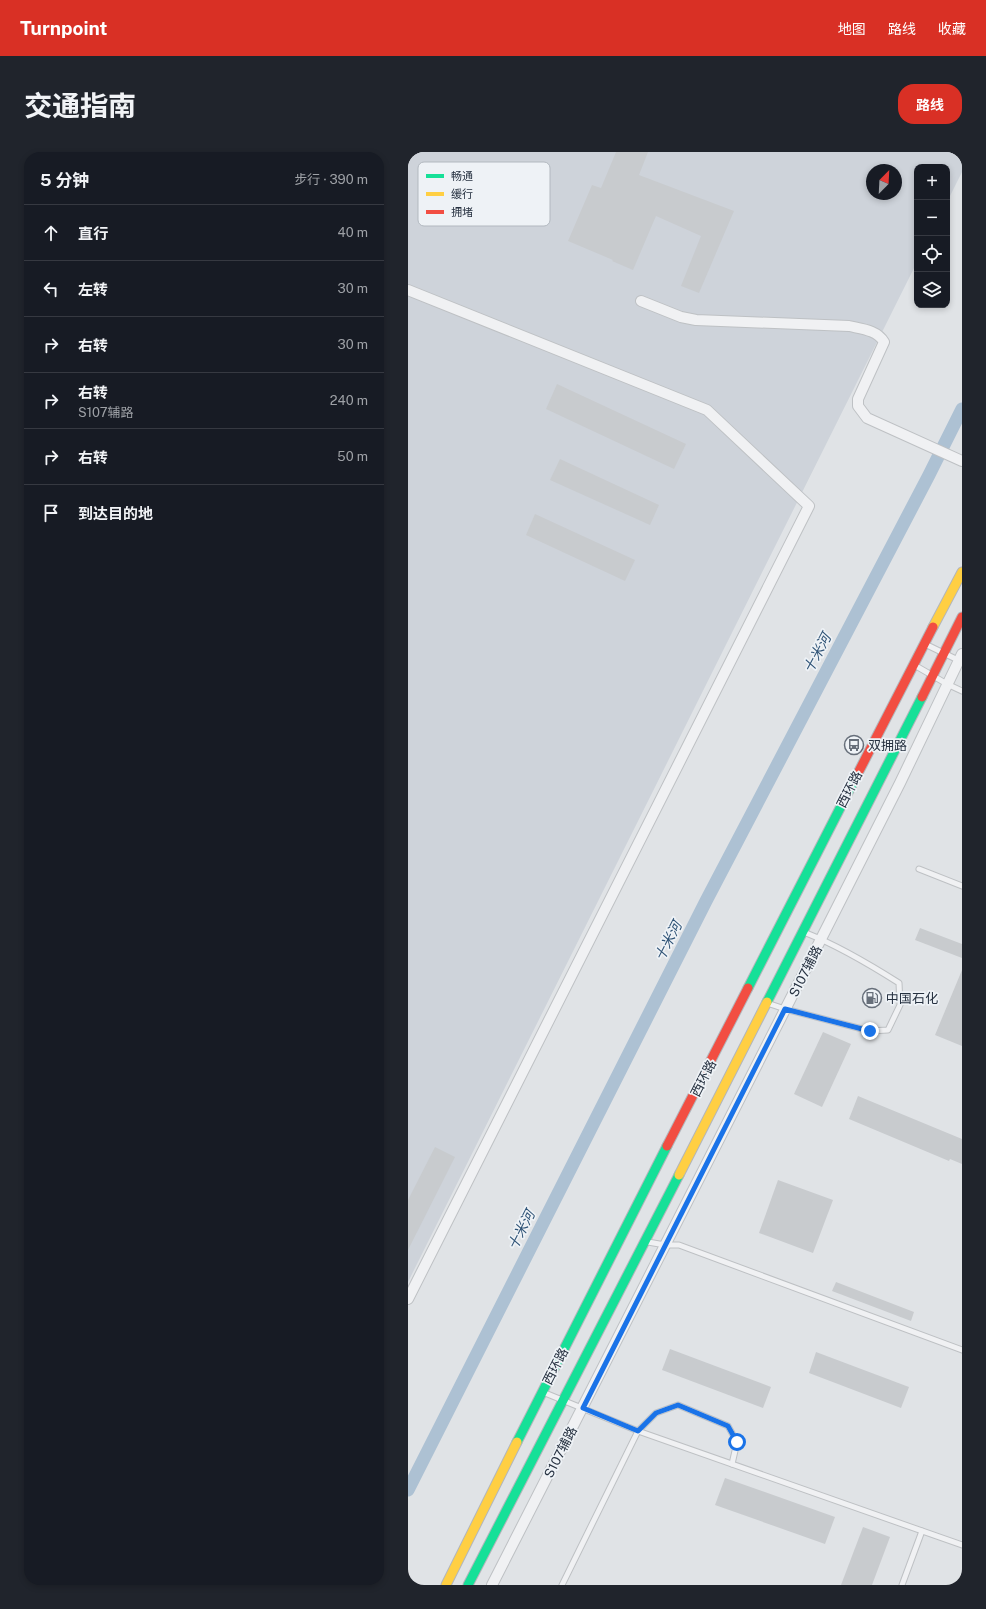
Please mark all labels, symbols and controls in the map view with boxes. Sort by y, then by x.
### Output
text: Turnpoint [20,17,107,39]
text: 地图 [838,21,866,37]
text: 路线 [888,21,916,37]
text: 收藏 [938,21,966,37]
button: 路线 [898,84,962,124]
text: 交通指南 [24,89,136,122]
legend [418,162,550,226]
north arrow [866,164,902,200]
map controls [914,164,950,308]
button: + [914,164,950,200]
text: 5 分钟 [40,170,89,190]
text: 畅通 [451,170,473,182]
text: 步行 · 390 m [294,172,368,187]
text: 缓行 [451,188,473,200]
button: − [914,200,950,236]
text: 拥堵 [451,206,473,218]
icon: ahead [40,222,62,244]
text: 直行 [78,225,108,242]
text: 40 m [337,225,368,240]
button: locate [914,236,950,272]
button: layers [914,272,950,308]
icon: left [40,278,62,300]
text: 左转 [78,281,108,298]
text: 30 m [338,281,368,296]
icon: right [40,334,62,356]
text: 右转 [78,337,108,354]
text: 30 m [338,337,368,352]
text: 右转 [78,384,108,401]
icon: right [40,390,62,412]
text: 240 m [330,393,368,408]
text: S107辅路 [78,405,134,420]
icon: right [40,446,62,468]
text: 右转 [78,449,108,466]
text: 50 m [337,449,368,464]
icon: arrive [40,502,62,524]
text: 到达目的地 [78,505,153,522]
water label: 十米河 [800,628,835,675]
bus stop icon: 双拥路 [843,734,865,756]
place label: 双拥路 [868,738,907,753]
street label: 西环路 [834,768,865,810]
water label: 十米河 [651,916,686,963]
street label: S107辅路 [786,943,825,999]
fuel station icon: 中国石化 [861,987,883,1009]
place label: 中国石化 [886,991,938,1006]
route end [861,1022,879,1040]
street label: 西环路 [688,1057,719,1099]
water label: 十米河 [504,1205,539,1252]
street label: 西环路 [540,1345,571,1387]
street label: S107辅路 [541,1424,580,1480]
route start [728,1433,746,1451]

